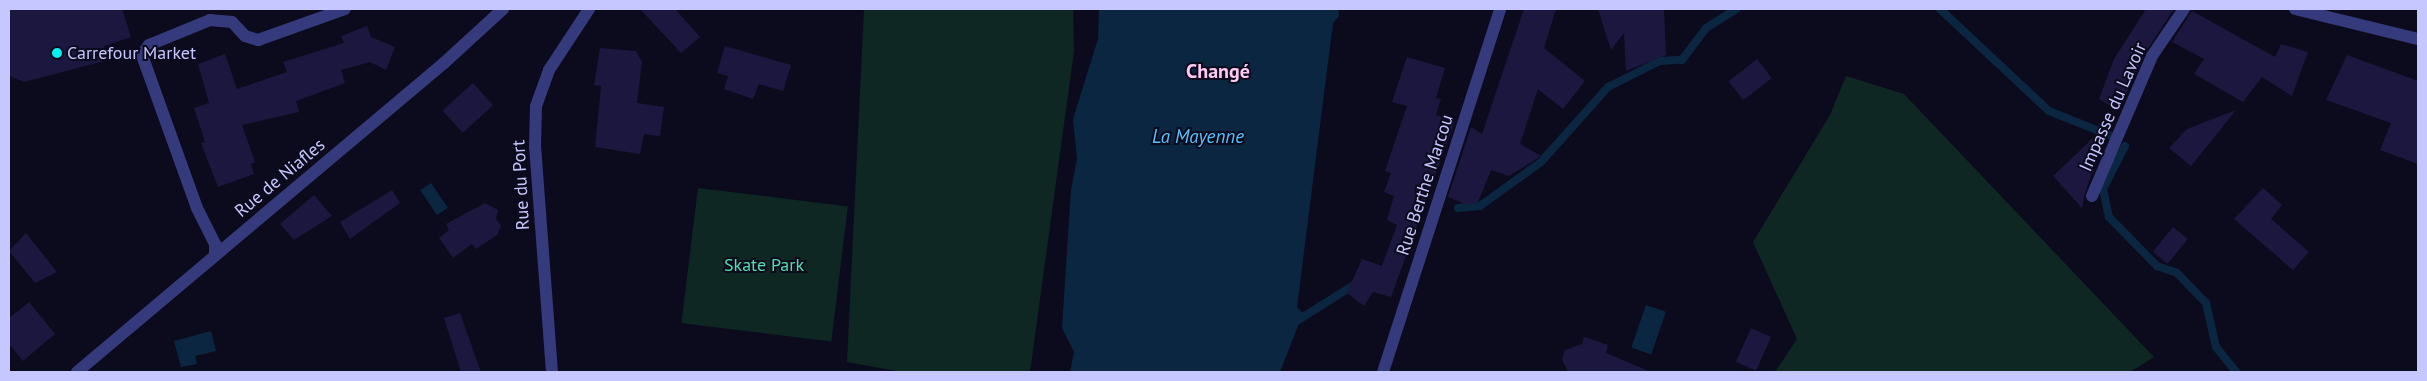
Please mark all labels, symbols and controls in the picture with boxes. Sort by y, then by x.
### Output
street label: Impasse du Lavoir [2075,39,2151,175]
place label: Carrefour Market [67,42,196,64]
marker: Carrefour Market [51,47,63,59]
district label: Changé [1186,59,1250,83]
street label: Rue Berthe Marcou [1392,112,1458,258]
water label: La Mayenne [1152,126,1244,148]
street label: Rue de Niafles [231,134,329,222]
street label: Rue du Port [508,139,534,231]
park label: Skate Park [724,254,804,276]

